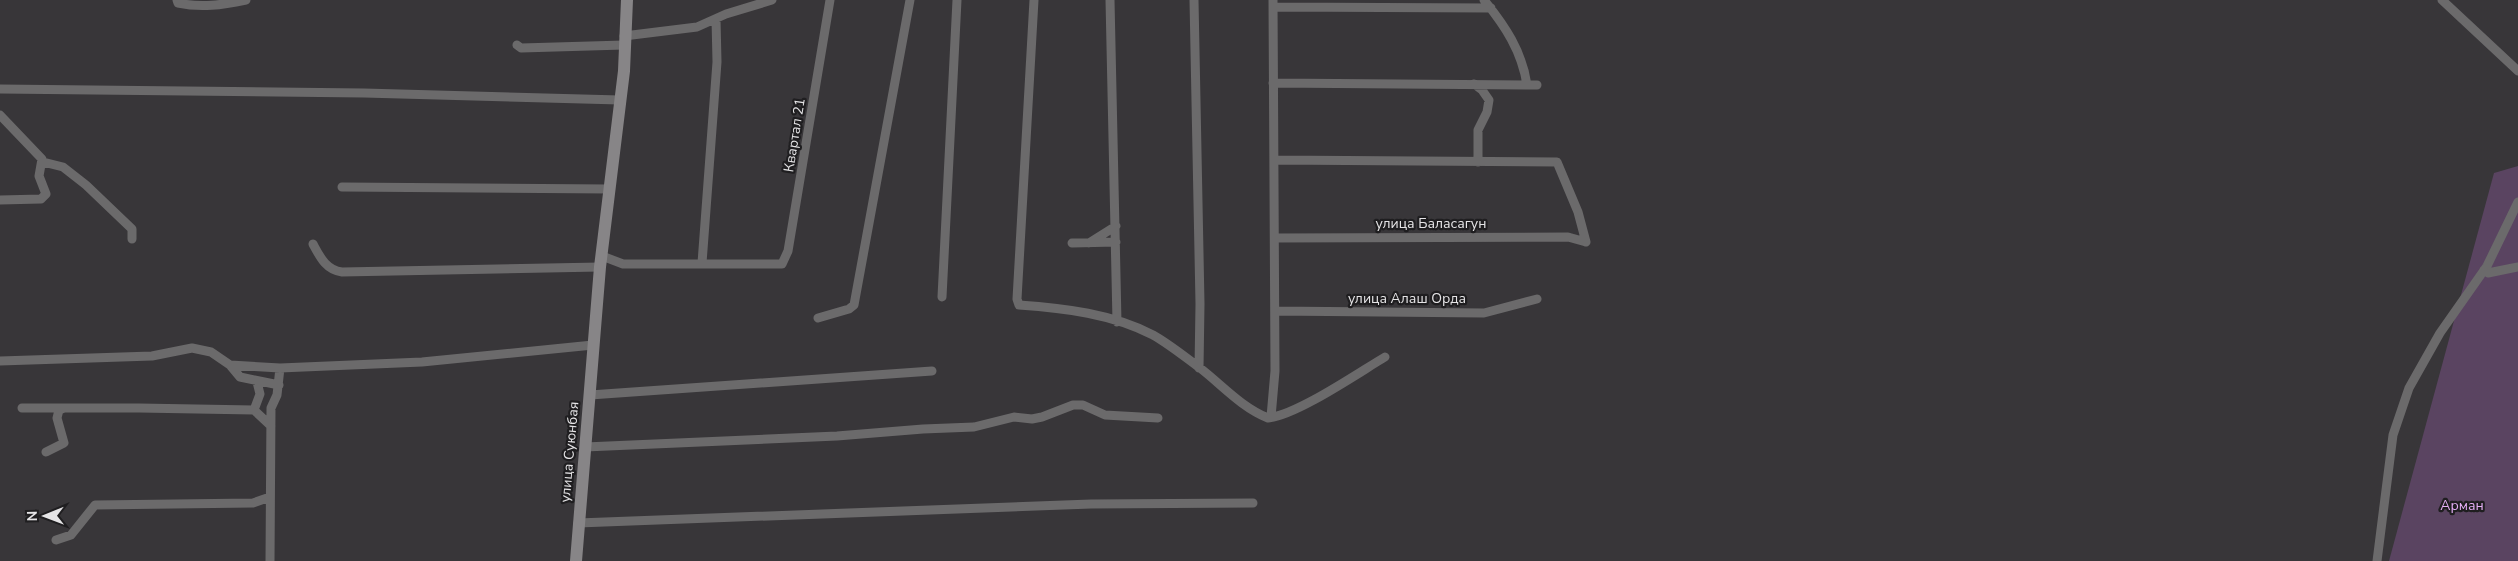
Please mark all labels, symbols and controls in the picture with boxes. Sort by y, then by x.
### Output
street label: Квартал 21 [779,97,810,173]
street label: улица Баласагун [1376,214,1486,233]
street label: улица Алаш Орда [1348,289,1466,308]
street label: улица Суюнбая [556,401,583,503]
north arrow [20,491,70,541]
park label: Арман [2440,496,2484,515]
text: N [23,511,42,522]

